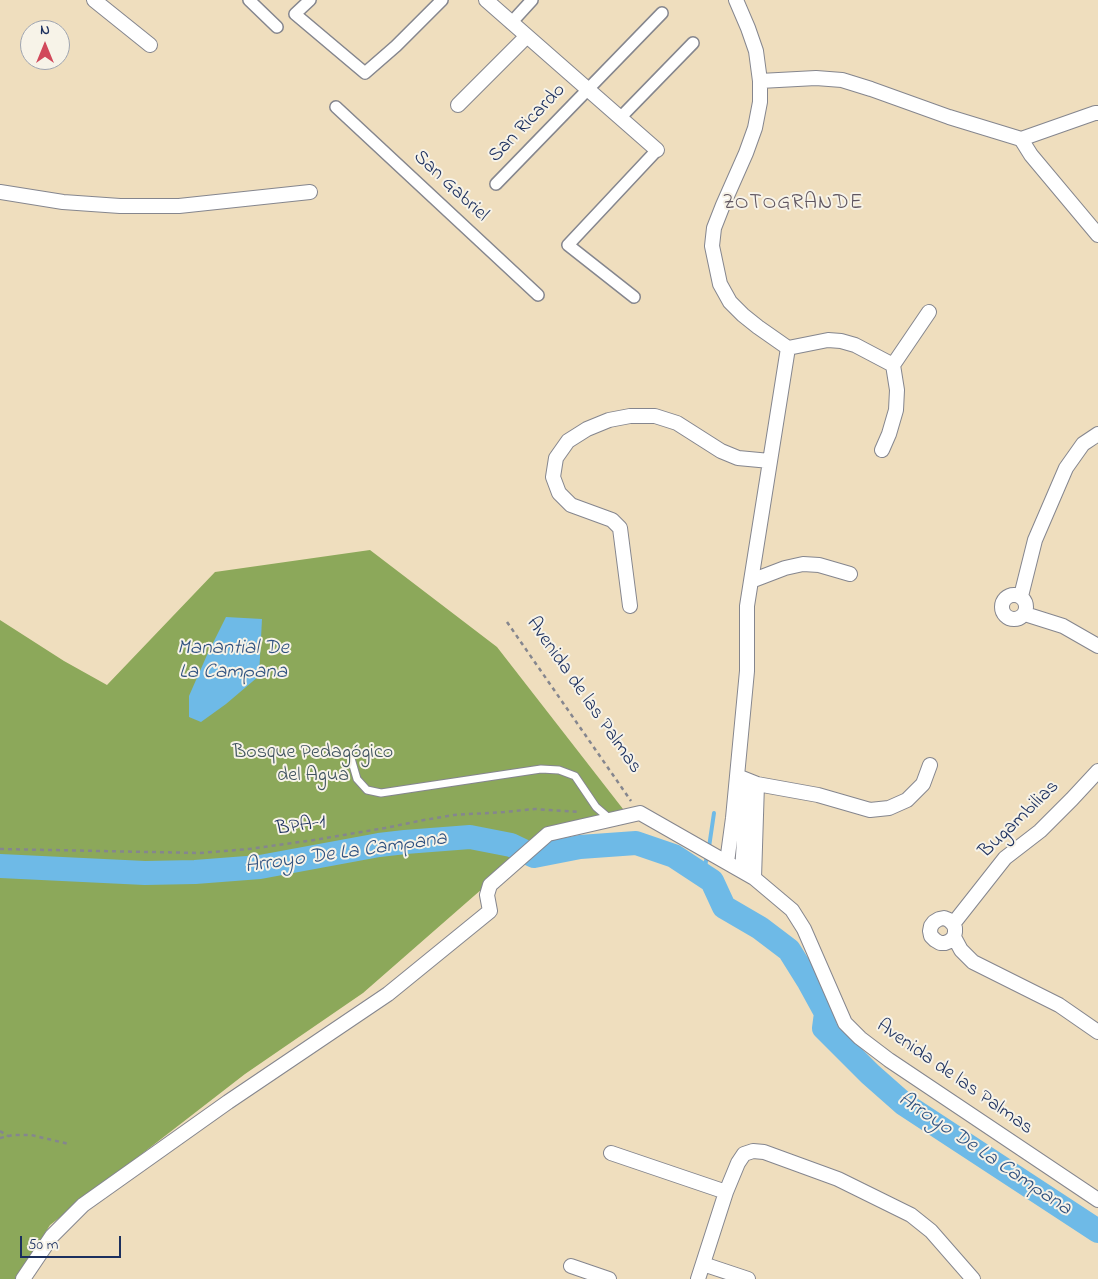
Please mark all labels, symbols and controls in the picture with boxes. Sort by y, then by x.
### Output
north arrow [20,20,70,70]
text: N [40,20,50,41]
street label: San Ricardo [484,79,572,169]
street label: San Gabriel [407,146,493,228]
district label: ZOTOGRANDE [721,192,865,218]
street label: Avenida de las Palmas [520,613,646,779]
water label: Manantial De La Campana [177,637,289,687]
park label: Bosque Pedagógico del Agua [233,742,393,789]
street label: Bugambilias [975,776,1065,864]
street label: BPA-1 [275,812,327,842]
water label: Arroyo De La Campana [244,827,448,881]
street label: Avenida de las Palmas [871,1015,1037,1141]
water label: Arroyo De La Campana [893,1088,1075,1222]
scale bar [22,1226,124,1258]
text: 50 m [28,1234,58,1256]

